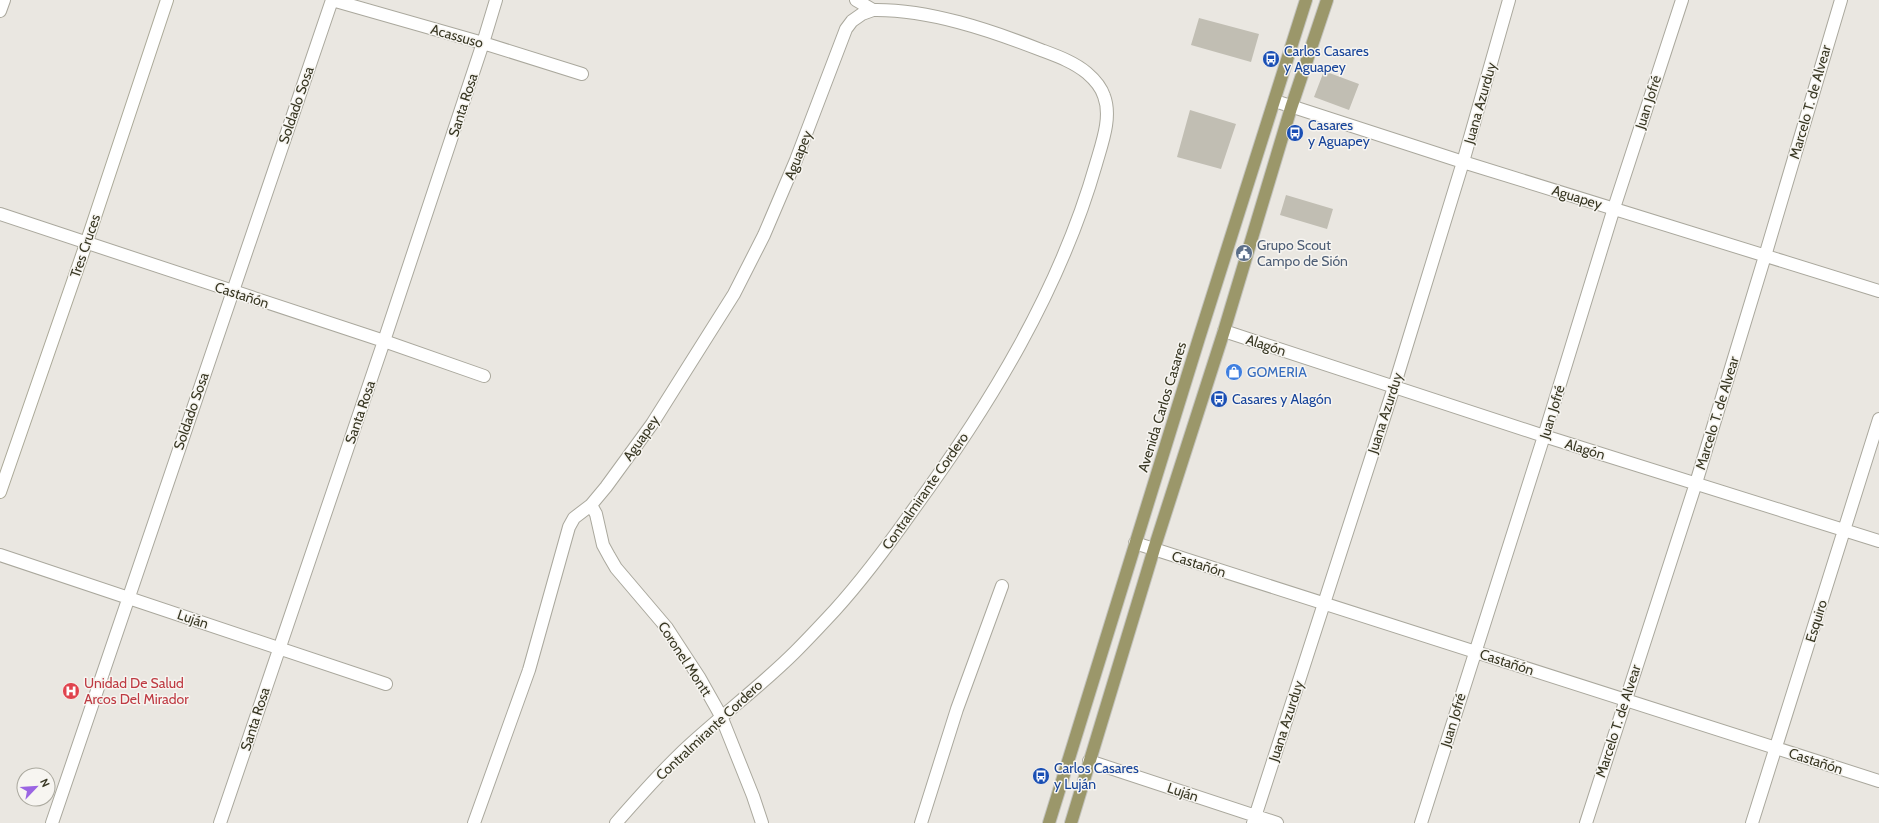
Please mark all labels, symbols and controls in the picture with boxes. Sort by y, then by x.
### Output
street label: Acassuso [429,20,486,52]
place label: Carlos Casares y Aguapey [1284,42,1369,76]
street label: Marcelo T. de Alvear [1785,42,1835,161]
bus stop icon: Carlos Casares y Aguapey [1261,49,1281,69]
street label: Juana Azurduy [1459,60,1500,147]
street label: Soldado Sosa [274,64,318,146]
street label: Santa Rosa [444,71,482,139]
street label: Juan Jofré [1631,73,1665,132]
place label: Casares y Aguapey [1308,116,1370,150]
bus stop icon: Casares y Aguapey [1285,123,1305,143]
street label: Aguapey [780,128,816,182]
street label: Aguapey [1550,181,1604,213]
street label: Tres Cruces [66,212,104,280]
place label: Grupo Scout Campo de Sión [1257,236,1348,270]
public building icon: Grupo Scout Campo de Sión [1234,243,1254,263]
street label: Castañón [213,278,272,312]
street label: Alagón [1244,330,1288,360]
street label: Avenida Carlos Casares [1134,340,1190,474]
street label: Marcelo T. de Alvear [1691,354,1743,472]
shop icon: GOMERIA [1224,362,1244,382]
place label: GOMERIA [1247,363,1307,381]
street label: Soldado Sosa [169,370,213,452]
street label: Juana Azurduy [1363,370,1407,457]
street label: Santa Rosa [341,378,379,446]
street label: Juan Jofré [1535,383,1569,442]
bus stop icon: Casares y Alagón [1209,389,1229,409]
place label: Casares y Alagón [1232,390,1332,408]
street label: Aguapey [619,412,663,464]
street label: Contralmirante Cordero [878,429,972,553]
street label: Alagón [1563,434,1607,464]
street label: Castañón [1170,547,1229,581]
street label: Esquiro [1801,597,1831,644]
street label: Luján [175,605,211,633]
street label: Coronel Montt [654,618,716,700]
street label: Castañón [1478,645,1537,679]
street label: Marcelo T. de Alvear [1591,662,1645,780]
place label: Unidad De Salud Arcos Del Mirador [84,674,189,708]
street label: Contralmirante Cordero [652,676,766,784]
street label: Juana Azurduy [1264,678,1308,765]
hospital icon: Unidad De Salud Arcos Del Mirador [61,681,81,701]
street label: Santa Rosa [236,685,274,753]
street label: Juan Jofré [1436,691,1470,750]
street label: Castañón [1787,744,1846,778]
place label: Carlos Casares y Luján [1054,759,1139,793]
bus stop icon: Carlos Casares y Luján [1031,766,1051,786]
north arrow [16,767,56,807]
text: N [37,776,53,789]
street label: Luján [1165,779,1201,806]

